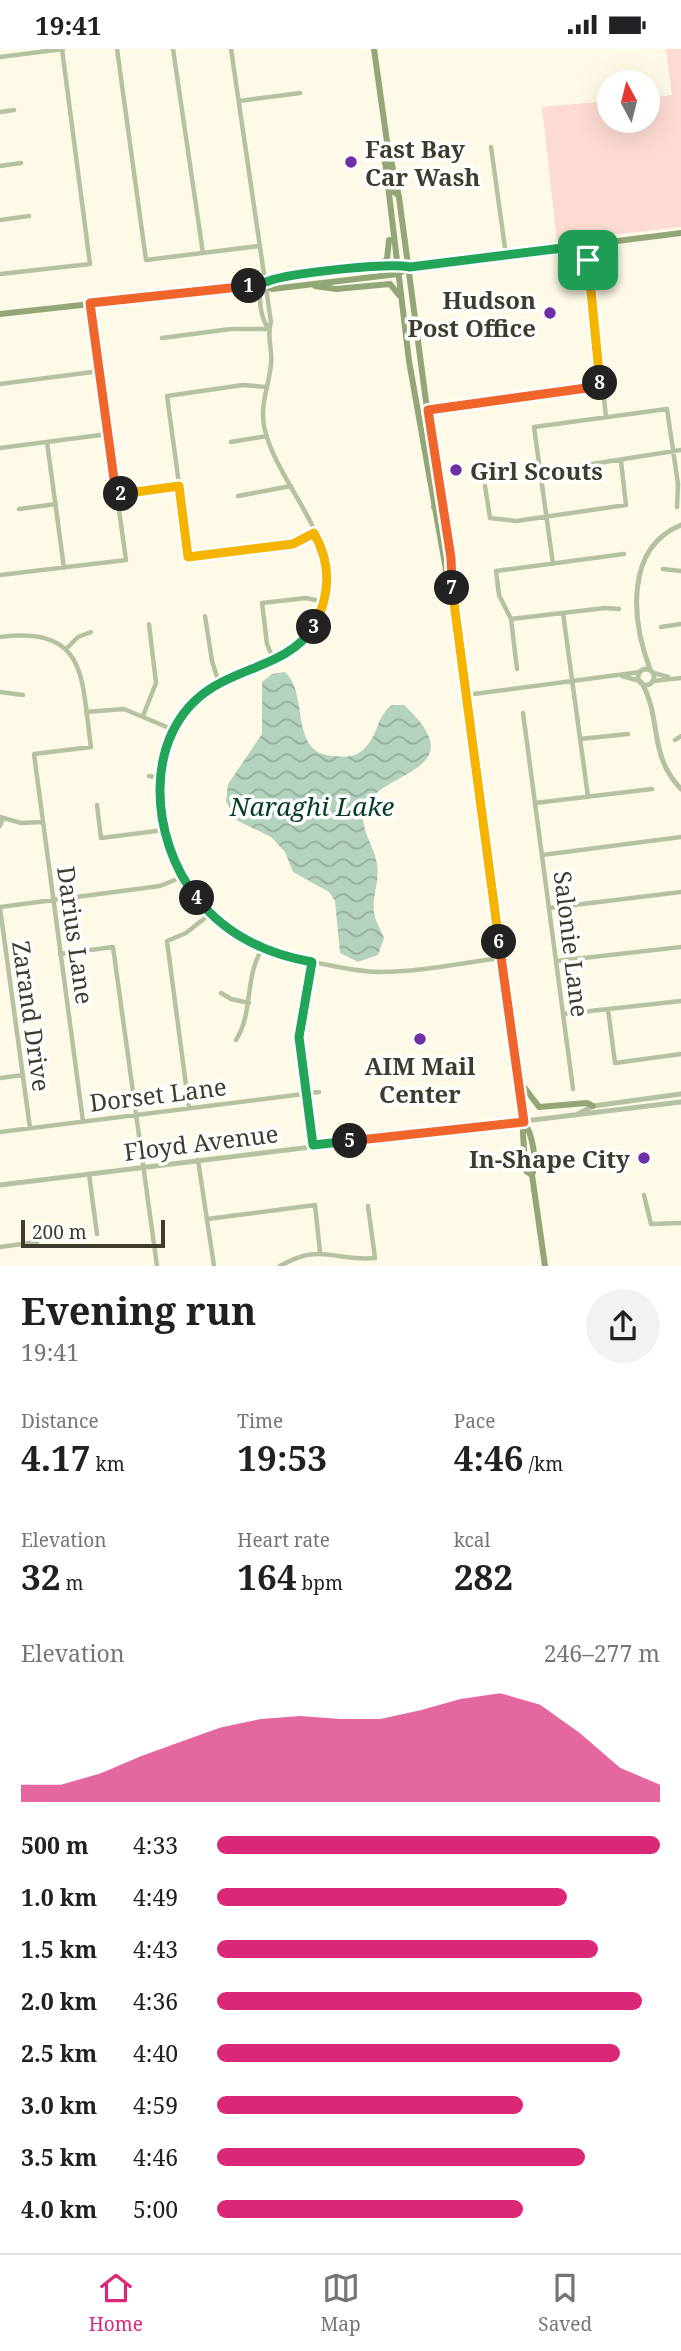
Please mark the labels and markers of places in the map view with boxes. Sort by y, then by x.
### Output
place label: Fast Bay Car Wash [365,132,480,193]
marker: Fast Bay Car Wash [343,154,359,170]
pin [558,230,618,290]
pin: 1 [232,268,266,303]
place label: Hudson Post Office [407,283,536,344]
marker: Hudson Post Office [542,305,558,321]
pin: 8 [582,365,618,401]
place label: Girl Scouts [470,454,603,487]
marker: Girl Scouts [448,462,464,478]
pin: 2 [104,477,138,511]
pin: 7 [434,571,470,605]
pin: 3 [296,609,332,645]
pin: 4 [180,881,214,915]
pin: 6 [482,925,516,959]
marker: AIM Mail Center [412,1031,428,1047]
place label: AIM Mail Center [365,1049,476,1110]
pin: 5 [332,1123,368,1159]
place label: In-Shape City [469,1142,630,1175]
marker: In-Shape City [636,1150,652,1166]

